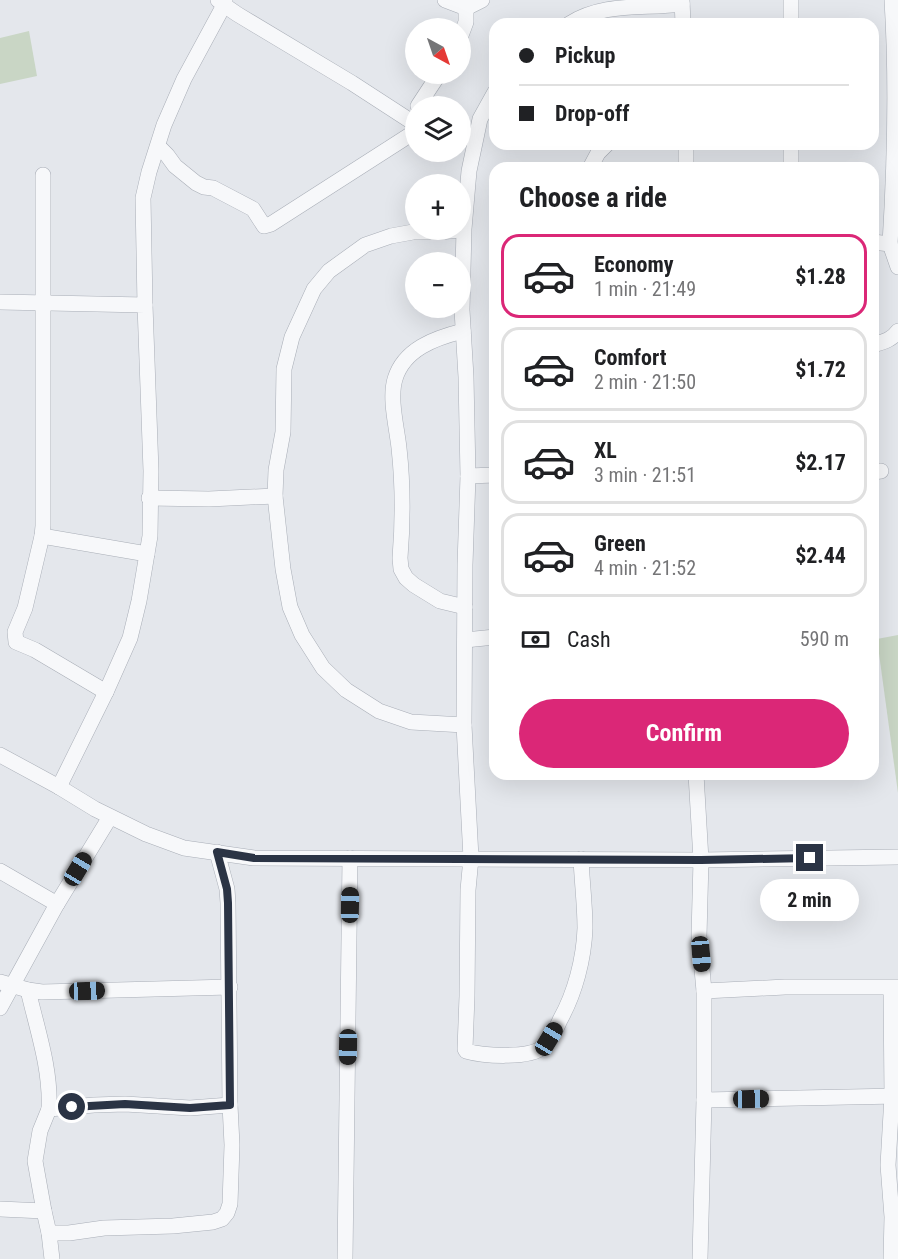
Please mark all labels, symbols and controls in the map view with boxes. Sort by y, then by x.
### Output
north arrow [405,18,471,84]
map controls [405,18,471,318]
text: Pickup [555,43,615,68]
button: layers [405,96,471,162]
text: Drop-off [555,101,629,126]
button: + [405,174,471,240]
text: Choose a ride [519,182,667,214]
icon: car [522,249,576,303]
button: − [405,252,471,318]
text: Economy [594,252,674,277]
text: $1.28 [795,264,846,289]
text: 1 min · 21:49 [594,277,696,301]
icon: car [522,342,576,396]
text: Comfort [594,345,667,370]
text: $1.72 [795,357,846,382]
text: 2 min · 21:50 [594,370,696,394]
icon: car [522,435,576,489]
text: XL [594,438,617,463]
text: $2.17 [795,450,846,475]
text: 3 min · 21:51 [594,463,696,487]
icon: car [522,528,576,582]
text: Green [594,531,646,556]
text: $2.44 [795,543,846,568]
text: 4 min · 21:52 [594,556,696,580]
icon: cash [519,623,552,656]
text: Cash [567,627,611,652]
text: 590 m [800,627,849,651]
button: Confirm [519,699,849,768]
route end [796,844,823,871]
car [61,849,95,889]
callout: 2 min [760,879,860,921]
car [341,887,359,923]
text: 2 min [787,888,832,912]
car [690,935,712,973]
car [69,981,105,1001]
car [532,1019,566,1059]
car [339,1029,357,1065]
car [733,1090,769,1108]
route start [58,1093,85,1120]

